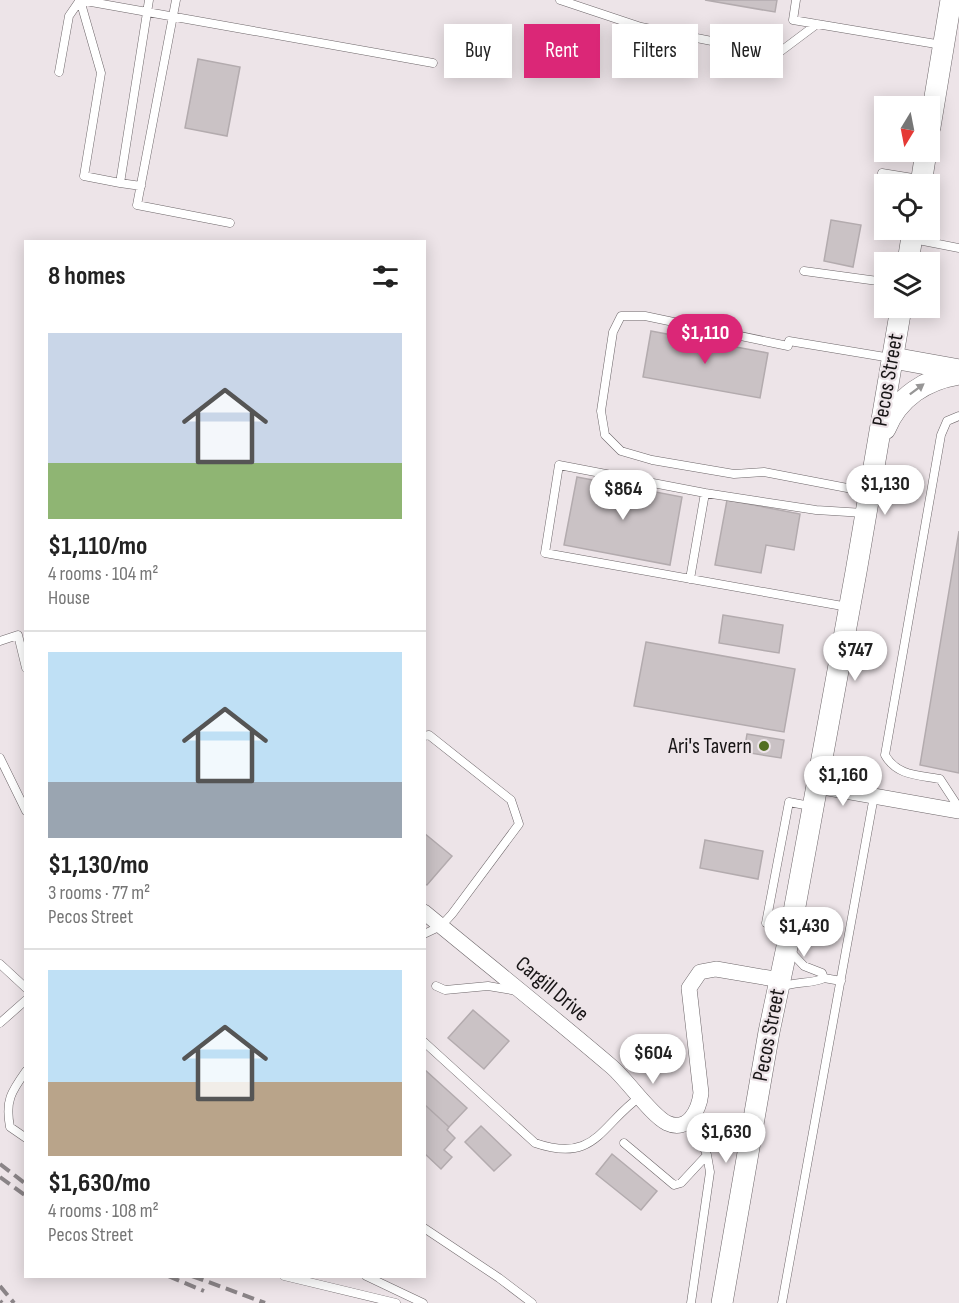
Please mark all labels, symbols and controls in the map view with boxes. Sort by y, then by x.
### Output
chip: Buy [444,24,512,78]
chip: Rent [524,24,600,78]
chip: Filters [612,24,698,78]
chip: New [710,24,783,78]
north arrow [874,96,940,162]
map controls [874,96,940,318]
button: locate [874,174,940,240]
button: layers [874,252,940,318]
icon: filters [369,260,402,293]
text: 8 homes [48,261,126,292]
pin: $1,110 [656,314,754,365]
text: $1,110 [681,321,729,345]
street label: Pecos Street [867,331,909,429]
icon: home [171,372,279,480]
one-way arrow [910,384,925,396]
pin: $1,130 [836,465,934,516]
pin: $864 [587,470,659,521]
text: $1,130 [860,472,910,496]
text: $864 [604,477,642,501]
text: $1,110/mo [48,531,147,562]
text: 4 rooms · 104 m² [48,562,158,586]
text: House [48,586,90,610]
pin: $747 [819,631,891,682]
text: $747 [837,638,873,662]
icon: home [171,691,279,799]
place label: Ari's Tavern [667,733,752,760]
marker: Ari's Tavern [757,739,771,753]
pin: $1,160 [794,756,892,807]
text: $1,160 [818,763,868,787]
text: $1,130/mo [48,850,149,881]
text: 3 rooms · 77 m² [48,881,150,905]
text: Pecos Street [48,905,133,929]
pin: $1,430 [755,907,853,958]
text: $1,430 [778,914,830,938]
street label: Cargill Drive [510,951,594,1027]
street label: Pecos Street [747,986,791,1084]
icon: home [171,1009,279,1117]
pin: $604 [617,1034,689,1085]
text: $604 [634,1041,672,1065]
pin: $1,630 [677,1113,775,1164]
text: $1,630 [701,1120,751,1144]
text: $1,630/mo [48,1168,151,1199]
text: 4 rooms · 108 m² [48,1199,159,1223]
text: Pecos Street [48,1223,133,1247]

